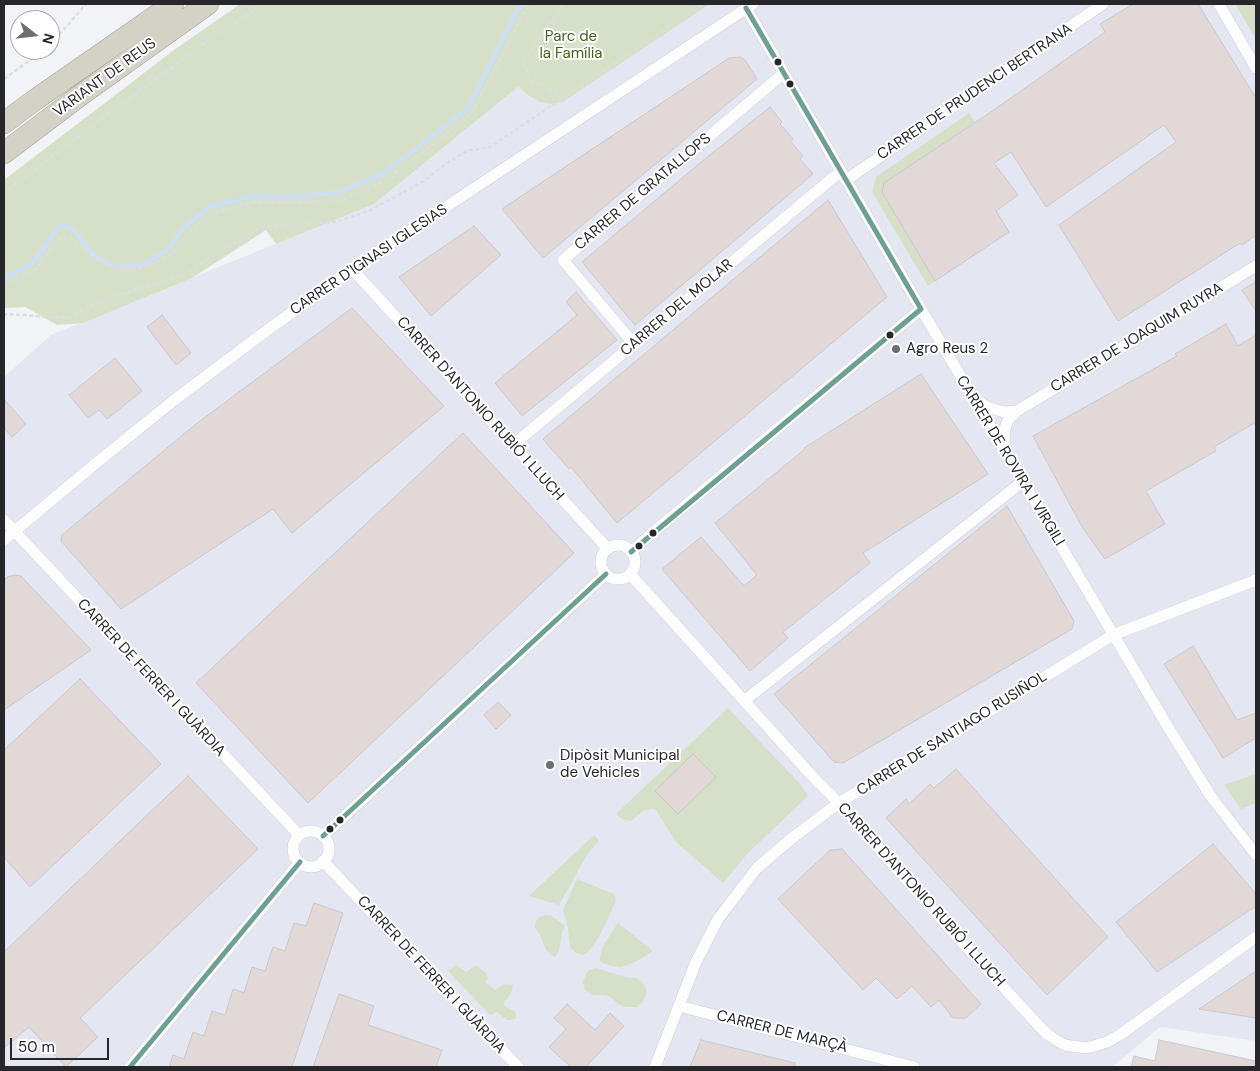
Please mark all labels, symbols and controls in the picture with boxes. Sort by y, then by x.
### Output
north arrow [10,10,60,60]
street label: CARRER DE PRUDENCI BERTRANA [874,20,1076,164]
park label: Parc de la Família [540,28,602,63]
street label: VARIANT DE REUS [50,35,160,121]
unlabelled marker [773,57,783,67]
unlabelled marker [785,79,795,89]
street label: CARRER DE GRATALLOPS [571,130,715,254]
street label: CARRER D'IGNASI IGLESIAS [287,201,451,319]
street label: CARRER DEL MOLAR [617,256,737,360]
street label: CARRER DE JOAQUIM RUYRA [1047,279,1227,397]
street label: CARRER D'ANTONIO RUBIÓ I LLUCH [393,313,567,505]
unlabelled marker [885,330,895,340]
place label: Agro Reus 2 [906,340,988,358]
marker: Agro Reus 2 [890,343,902,355]
street label: CARRER DE ROVIRA I VIRGILI [952,373,1068,549]
unlabelled marker [648,528,658,538]
unlabelled marker [634,541,644,551]
street label: CARRER DE FERRER I GUÀRDIA [73,595,229,761]
street label: CARRER DE SANTIAGO RUSIÑOL [854,668,1050,800]
place label: Dipòsit Municipal de Vehicles [560,747,680,782]
marker: Dipòsit Municipal de Vehicles [544,759,556,771]
street label: CARRER D'ANTONIO RUBIÓ I LLUCH [834,799,1008,991]
unlabelled marker [335,815,345,825]
unlabelled marker [325,824,335,834]
street label: CARRER DE FERRER I GUÀRDIA [353,892,509,1058]
street label: CARRER DE MARÇÀ [715,1007,849,1057]
scale bar [12,1028,111,1060]
text: 50 m [18,1037,55,1057]

